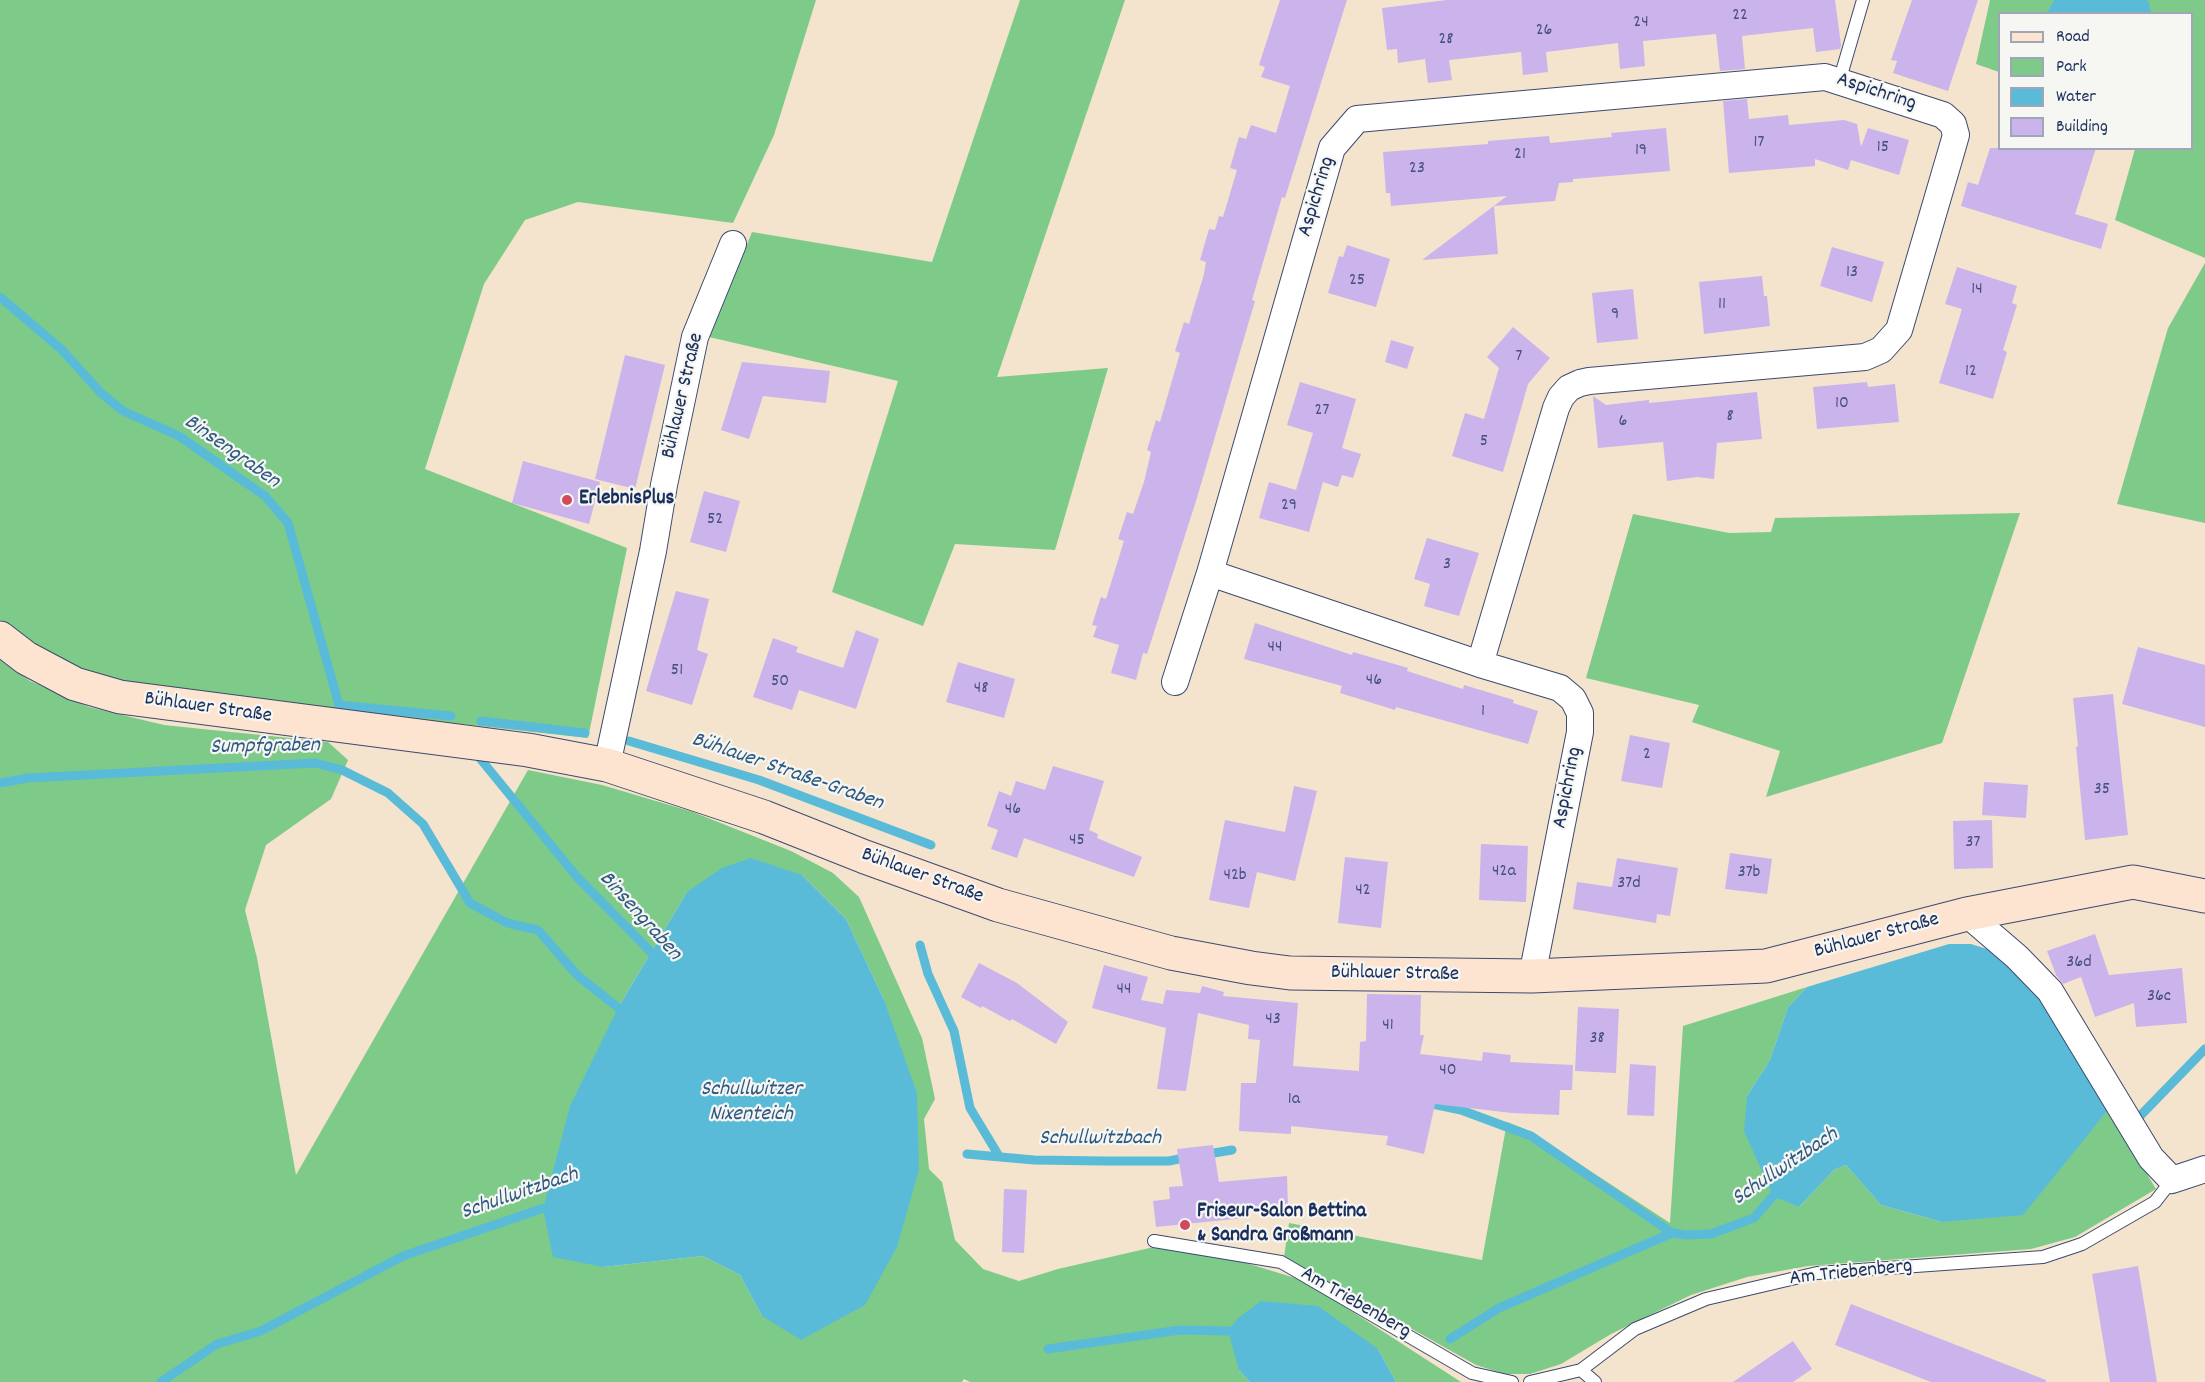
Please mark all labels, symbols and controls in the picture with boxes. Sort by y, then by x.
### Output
house number: 22 [1732,6,1748,28]
legend [1998,12,2193,150]
house number: 24 [1633,13,1649,35]
house number: 26 [1536,21,1552,43]
text: Road [2056,25,2090,50]
house number: 28 [1438,30,1454,52]
text: Park [2056,55,2087,80]
street label: Aspichring [1833,68,1919,118]
text: Water [2056,85,2096,110]
text: Building [2056,115,2108,140]
house number: 17 [1754,133,1764,155]
house number: 15 [1877,138,1889,160]
house number: 19 [1635,141,1647,163]
house number: 21 [1514,145,1526,167]
street label: Aspichring [1294,154,1342,240]
house number: 23 [1409,159,1425,181]
house number: 13 [1846,263,1858,285]
house number: 25 [1349,271,1365,293]
house number: 14 [1971,280,1983,302]
house number: 11 [1718,295,1726,317]
house number: 9 [1611,305,1619,327]
street label: Bühlauer Straße [657,331,711,461]
house number: 7 [1516,347,1522,369]
house number: 12 [1965,362,1977,384]
house number: 10 [1835,394,1849,416]
house number: 27 [1315,401,1329,423]
house number: 8 [1726,407,1734,429]
water label: Binsengraben [178,410,284,496]
house number: 6 [1619,412,1627,434]
house number: 5 [1480,432,1488,454]
place label: ErlebnisPlus [579,487,674,513]
marker: ErlebnisPlus [560,493,574,507]
house number: 29 [1281,496,1297,518]
house number: 52 [707,510,723,532]
house number: 3 [1443,555,1451,577]
house number: 44 [1268,638,1282,660]
house number: 51 [671,661,683,683]
house number: 46 [1366,671,1382,693]
house number: 50 [771,672,789,694]
house number: 48 [974,679,988,701]
street label: Bühlauer Straße [143,688,273,730]
house number: 1 [1481,702,1485,724]
water label: Bühlauer Straße-Graben [688,728,886,818]
water label: Sumpfgraben [210,734,320,762]
street label: Aspichring [1549,745,1589,831]
house number: 2 [1643,745,1651,767]
house number: 35 [2094,780,2110,802]
house number: 46 [1005,800,1021,822]
house number: 45 [1069,831,1085,853]
house number: 37 [1966,833,1980,855]
street label: Bühlauer Straße [857,843,987,911]
house number: 42a [1492,862,1516,884]
house number: 37b [1738,863,1760,885]
house number: 42b [1223,866,1247,888]
water label: Binsengraben [592,867,686,967]
house number: 37d [1617,874,1641,896]
house number: 42 [1355,881,1371,903]
street label: Bühlauer Straße [1812,908,1942,966]
house number: 36d [2066,953,2092,975]
street label: Bühlauer Straße [1331,961,1459,989]
house number: 44 [1117,980,1131,1002]
house number: 36c [2147,987,2171,1009]
house number: 43 [1265,1010,1281,1032]
house number: 41 [1382,1016,1394,1038]
house number: 38 [1589,1029,1605,1051]
house number: 40 [1439,1061,1457,1083]
water label: Schullwitzer Nixenteich [700,1078,802,1130]
house number: 1a [1288,1090,1300,1112]
water label: Schullwitzbach [1728,1123,1844,1213]
water label: Schullwitzbach [1039,1127,1161,1153]
water label: Schullwitzbach [458,1163,582,1227]
place label: Friseur-Salon Bettina & Sandra Großmann [1197,1200,1366,1250]
marker: Friseur-Salon Bettina & Sandra Großmann [1178,1218,1192,1232]
street label: Am Triebenberg [1788,1255,1914,1293]
street label: Am Triebenberg [1295,1262,1415,1346]

